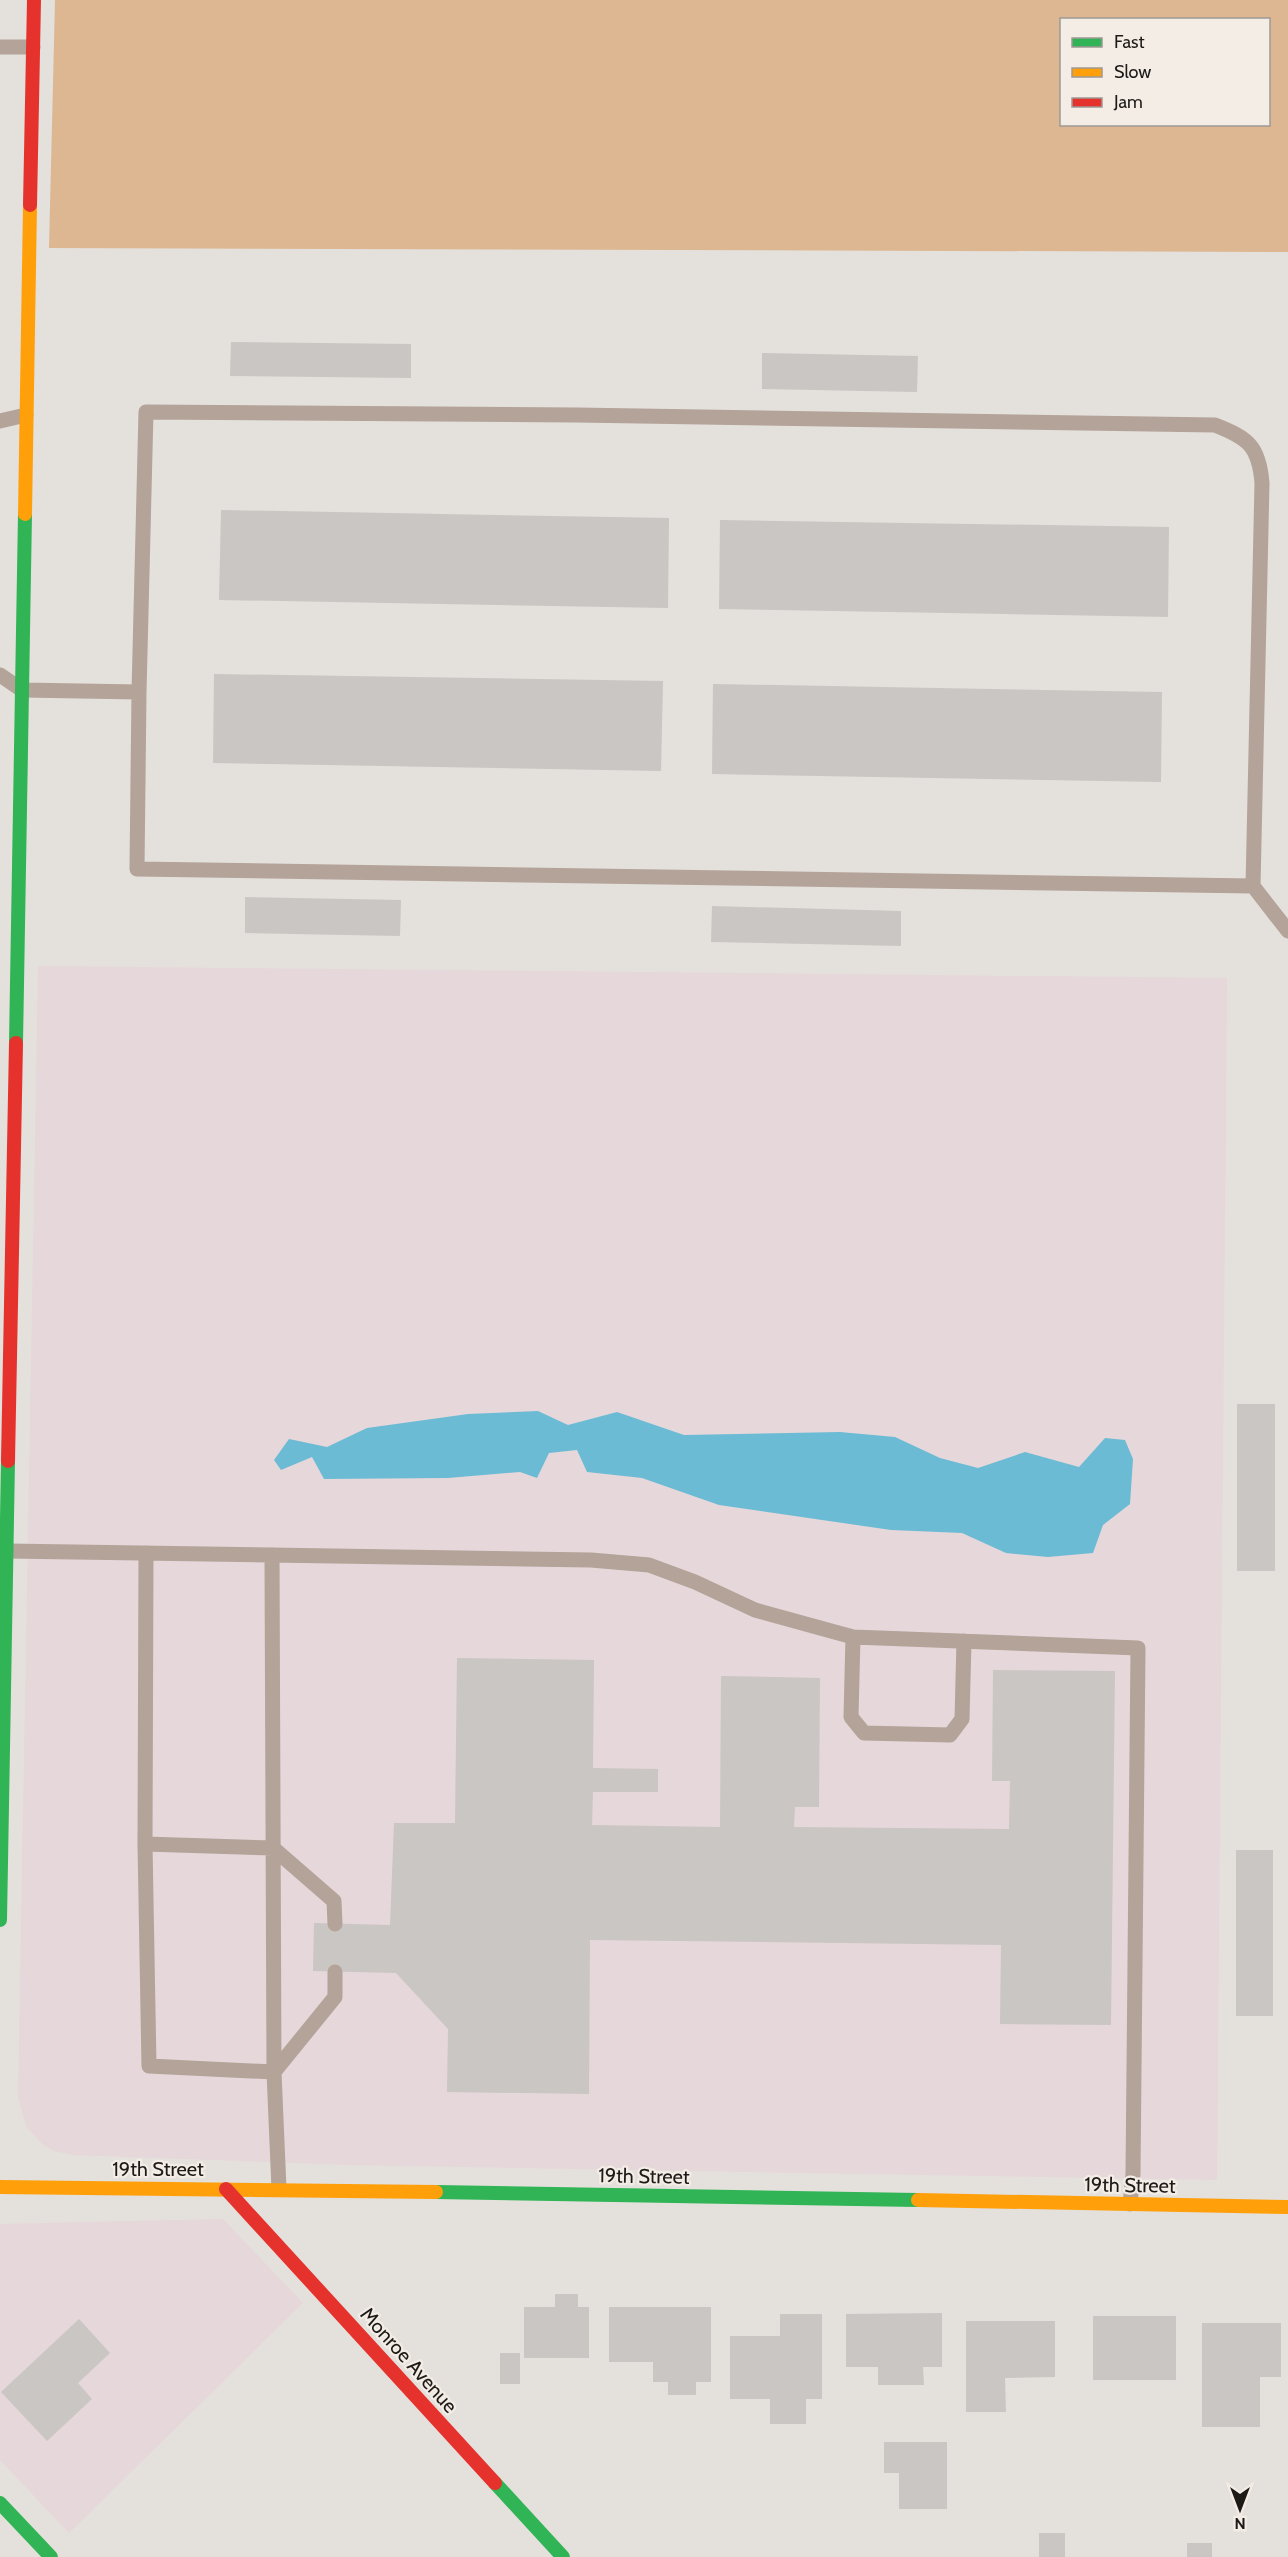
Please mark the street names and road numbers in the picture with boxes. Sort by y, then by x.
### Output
street label: 19th Street [112,2157,204,2181]
street label: 19th Street [598,2163,690,2189]
street label: 19th Street [1084,2172,1176,2198]
street label: Monroe Avenue [355,2302,463,2418]

